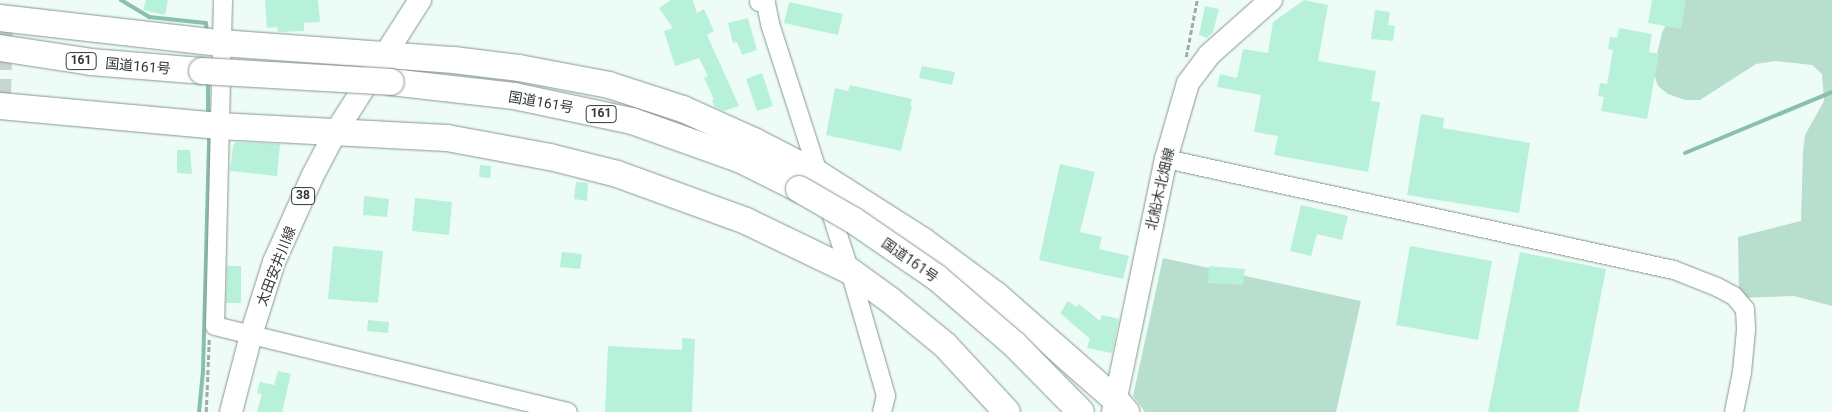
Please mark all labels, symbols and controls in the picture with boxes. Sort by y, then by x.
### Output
road number: 161 [65,51,97,70]
street label: 国道161号 [105,55,171,77]
street label: 国道161号 [507,88,575,116]
road number: 161 [585,105,617,124]
street label: 北船木北畑線 [1142,146,1178,232]
road number: 38 [290,187,316,206]
street label: 太田安井川線 [253,224,299,308]
street label: 国道161号 [878,234,942,286]

